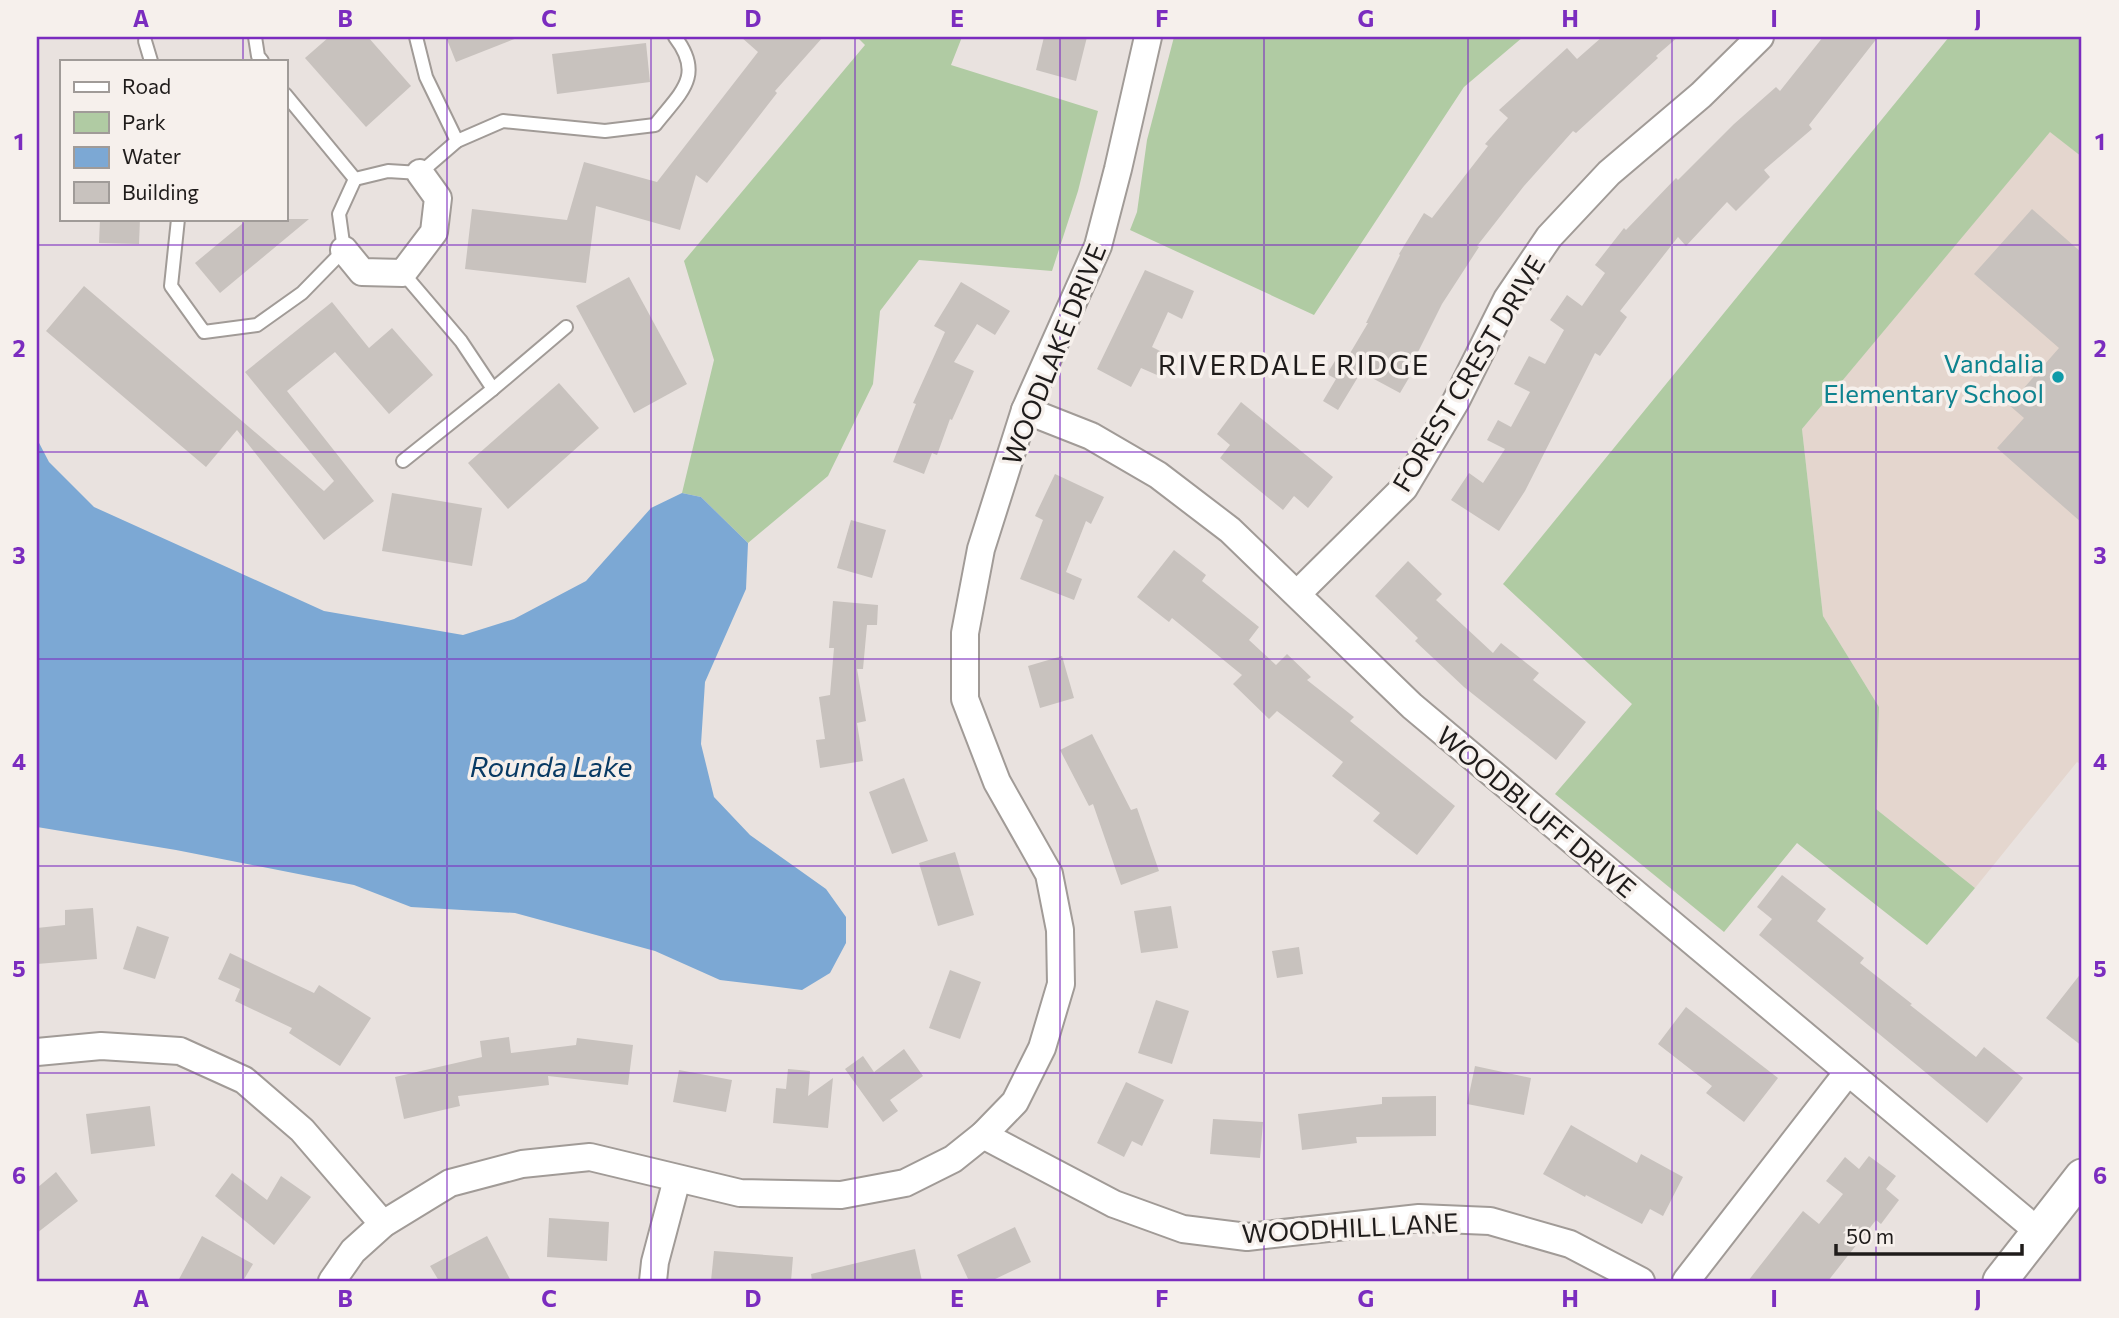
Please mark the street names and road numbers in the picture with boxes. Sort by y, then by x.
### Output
street label: WOODLAKE DRIVE [995,239,1111,469]
street label: FOREST CREST DRIVE [1385,249,1551,497]
street label: WOODBLUFF DRIVE [1431,719,1643,903]
street label: WOODHILL LANE [1241,1206,1459,1248]

